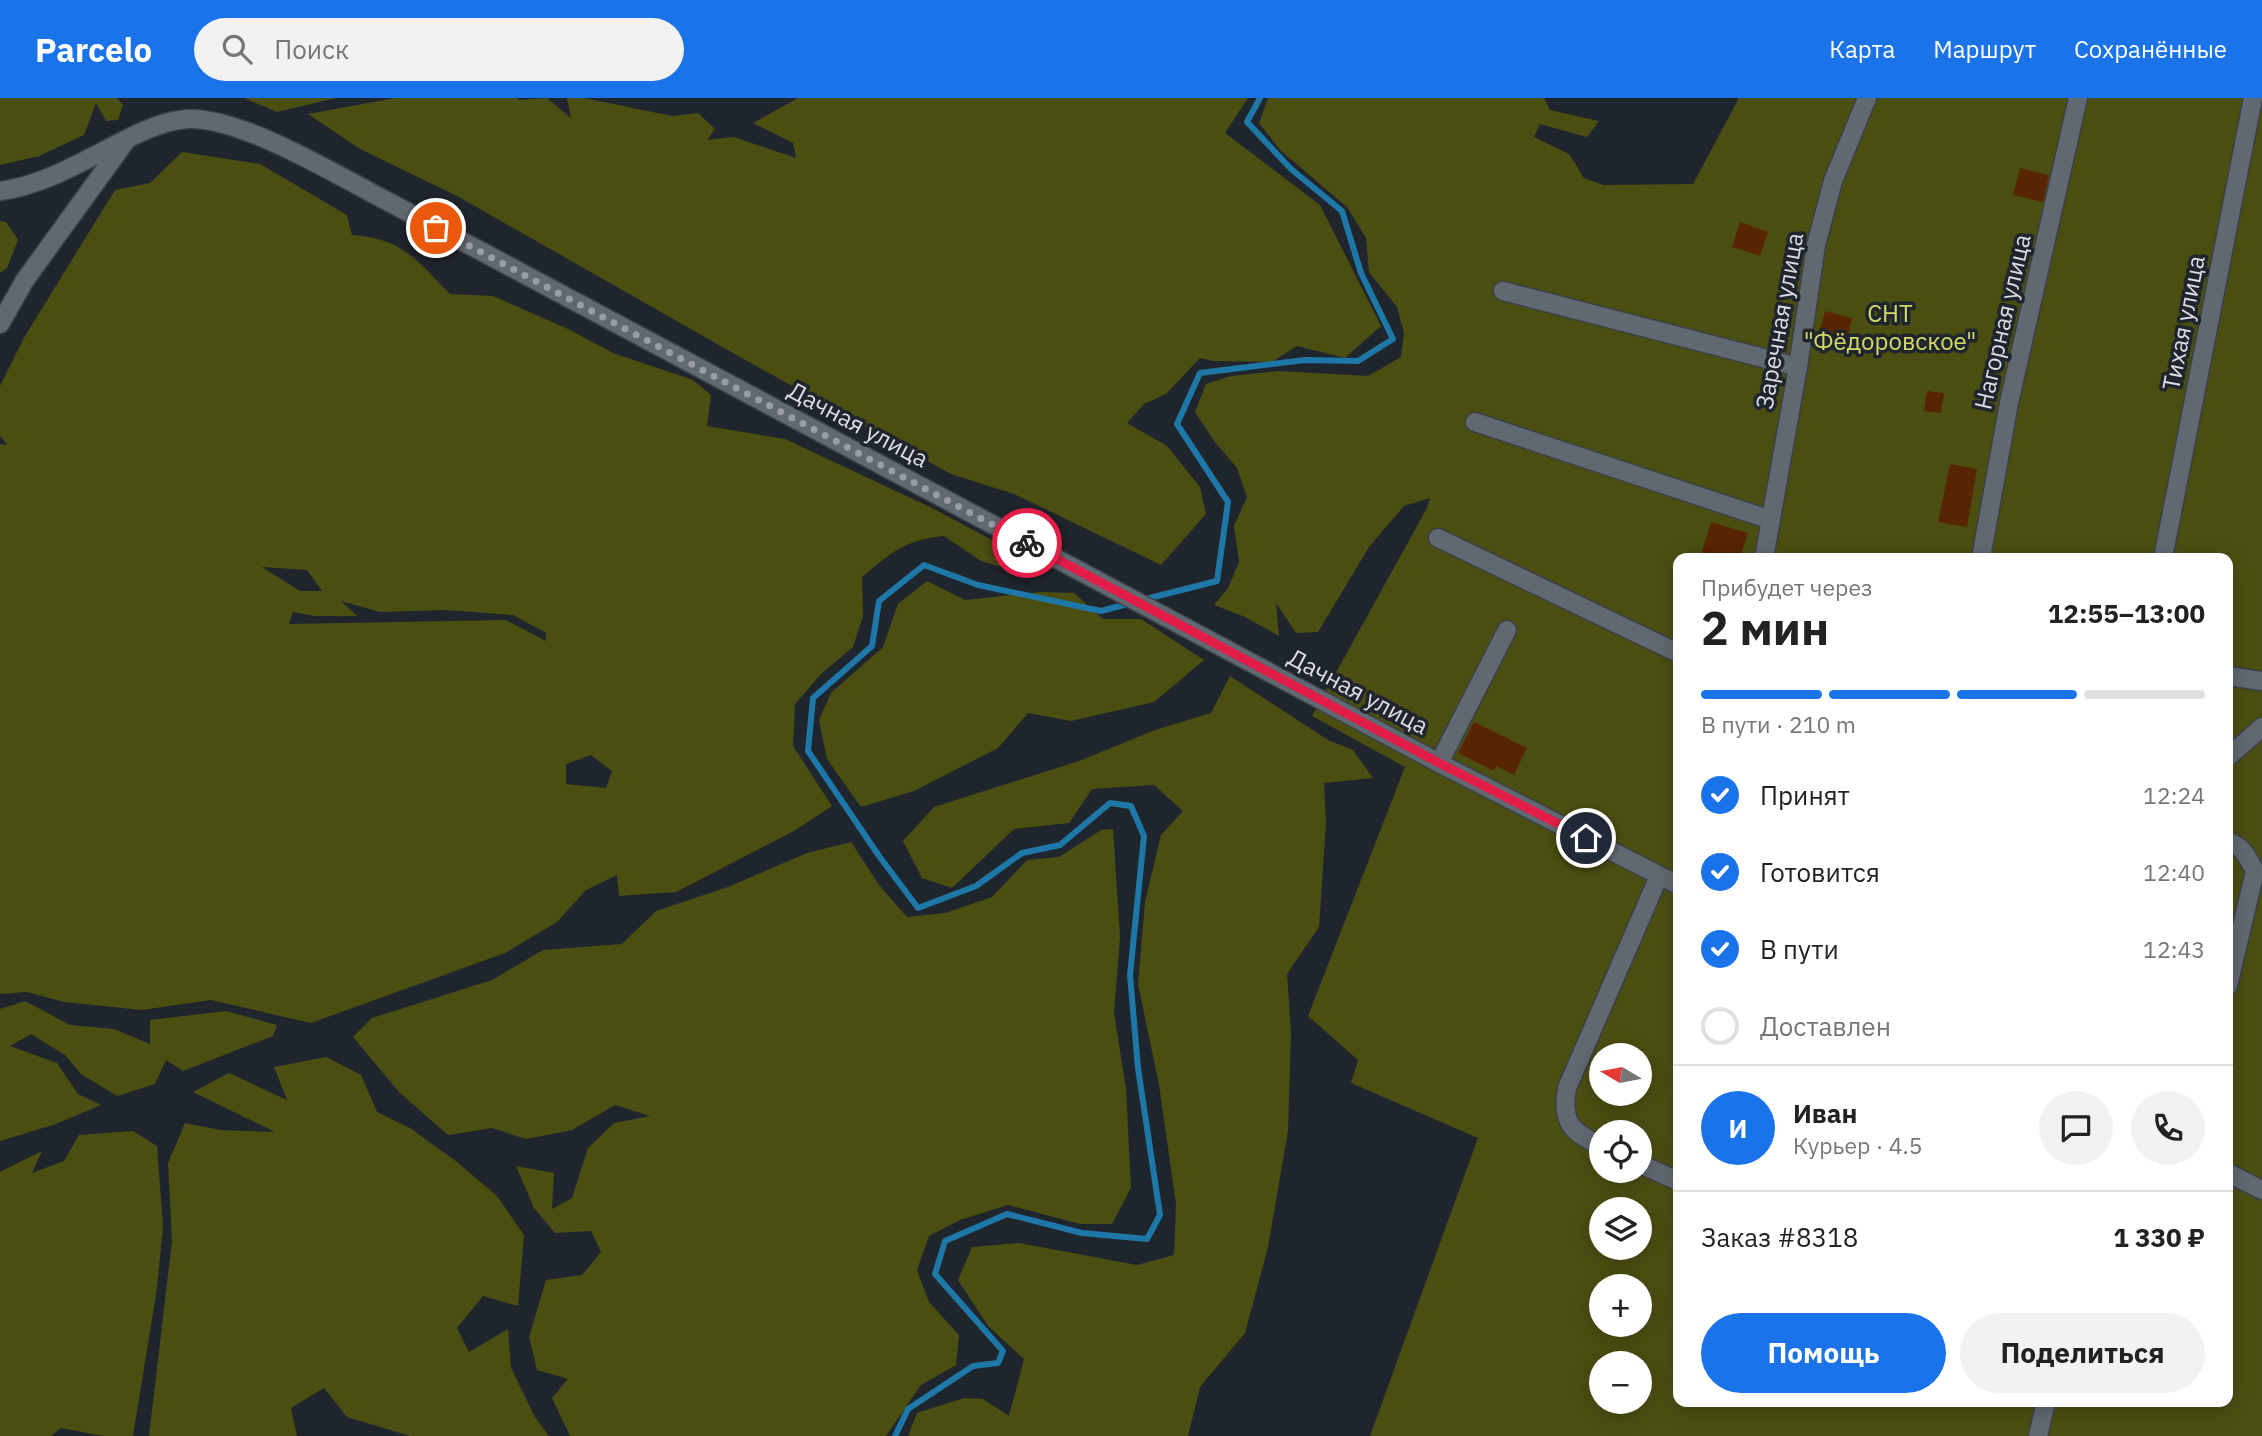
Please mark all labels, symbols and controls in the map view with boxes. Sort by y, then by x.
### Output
search box [194,18,684,81]
text: Parcelo [35,28,152,71]
icon: search [218,30,256,68]
text: Поиск [274,32,349,66]
text: Карта [1829,33,1895,65]
text: Маршрут [1933,33,2036,65]
text: Сохранённые [2074,33,2227,65]
pin [406,198,466,258]
icon: bag [417,209,455,247]
street label: Заречная улица [1748,230,1810,412]
street label: Нагорная улица [1966,231,2038,413]
street label: Тихая улица [2154,253,2212,393]
park label: СНТ "Фёдоровское" [1804,297,1976,357]
street label: Дачная улица [783,374,934,475]
courier [992,508,1062,578]
icon: bike [1008,524,1046,562]
text: Прибудет через [1701,572,1873,602]
text: 12:55–13:00 [2048,596,2205,630]
text: 2 мин [1701,598,1829,658]
street label: Дачная улица [1283,641,1434,742]
text: В пути · 210 m [1701,709,1856,739]
icon: check [1701,776,1739,814]
text: Принят [1760,778,1850,812]
text: 12:24 [2143,780,2205,810]
pin [1556,808,1616,868]
icon: home [1567,819,1605,857]
icon: check [1701,853,1739,891]
text: Готовится [1760,855,1880,889]
text: 12:40 [2143,857,2205,887]
icon: check [1701,930,1739,968]
text: В пути [1760,932,1839,966]
text: 12:43 [2143,934,2205,964]
text: Доставлен [1760,1009,1891,1043]
north arrow [1589,1043,1652,1106]
map controls [1589,1043,1652,1414]
button: chat [2039,1091,2113,1165]
button: phone [2131,1091,2205,1165]
text: Иван [1793,1096,1858,1130]
text: И [1729,1111,1747,1145]
button: locate [1589,1120,1652,1183]
text: Курьер · 4.5 [1793,1130,1923,1160]
button: layers [1589,1197,1652,1260]
text: Заказ #8318 [1701,1220,1858,1254]
text: 1 330 ₽ [2113,1220,2205,1254]
button: + [1589,1274,1652,1337]
button: Помощь [1701,1313,1946,1393]
button: Поделиться [1960,1313,2205,1393]
button: − [1589,1351,1652,1414]

